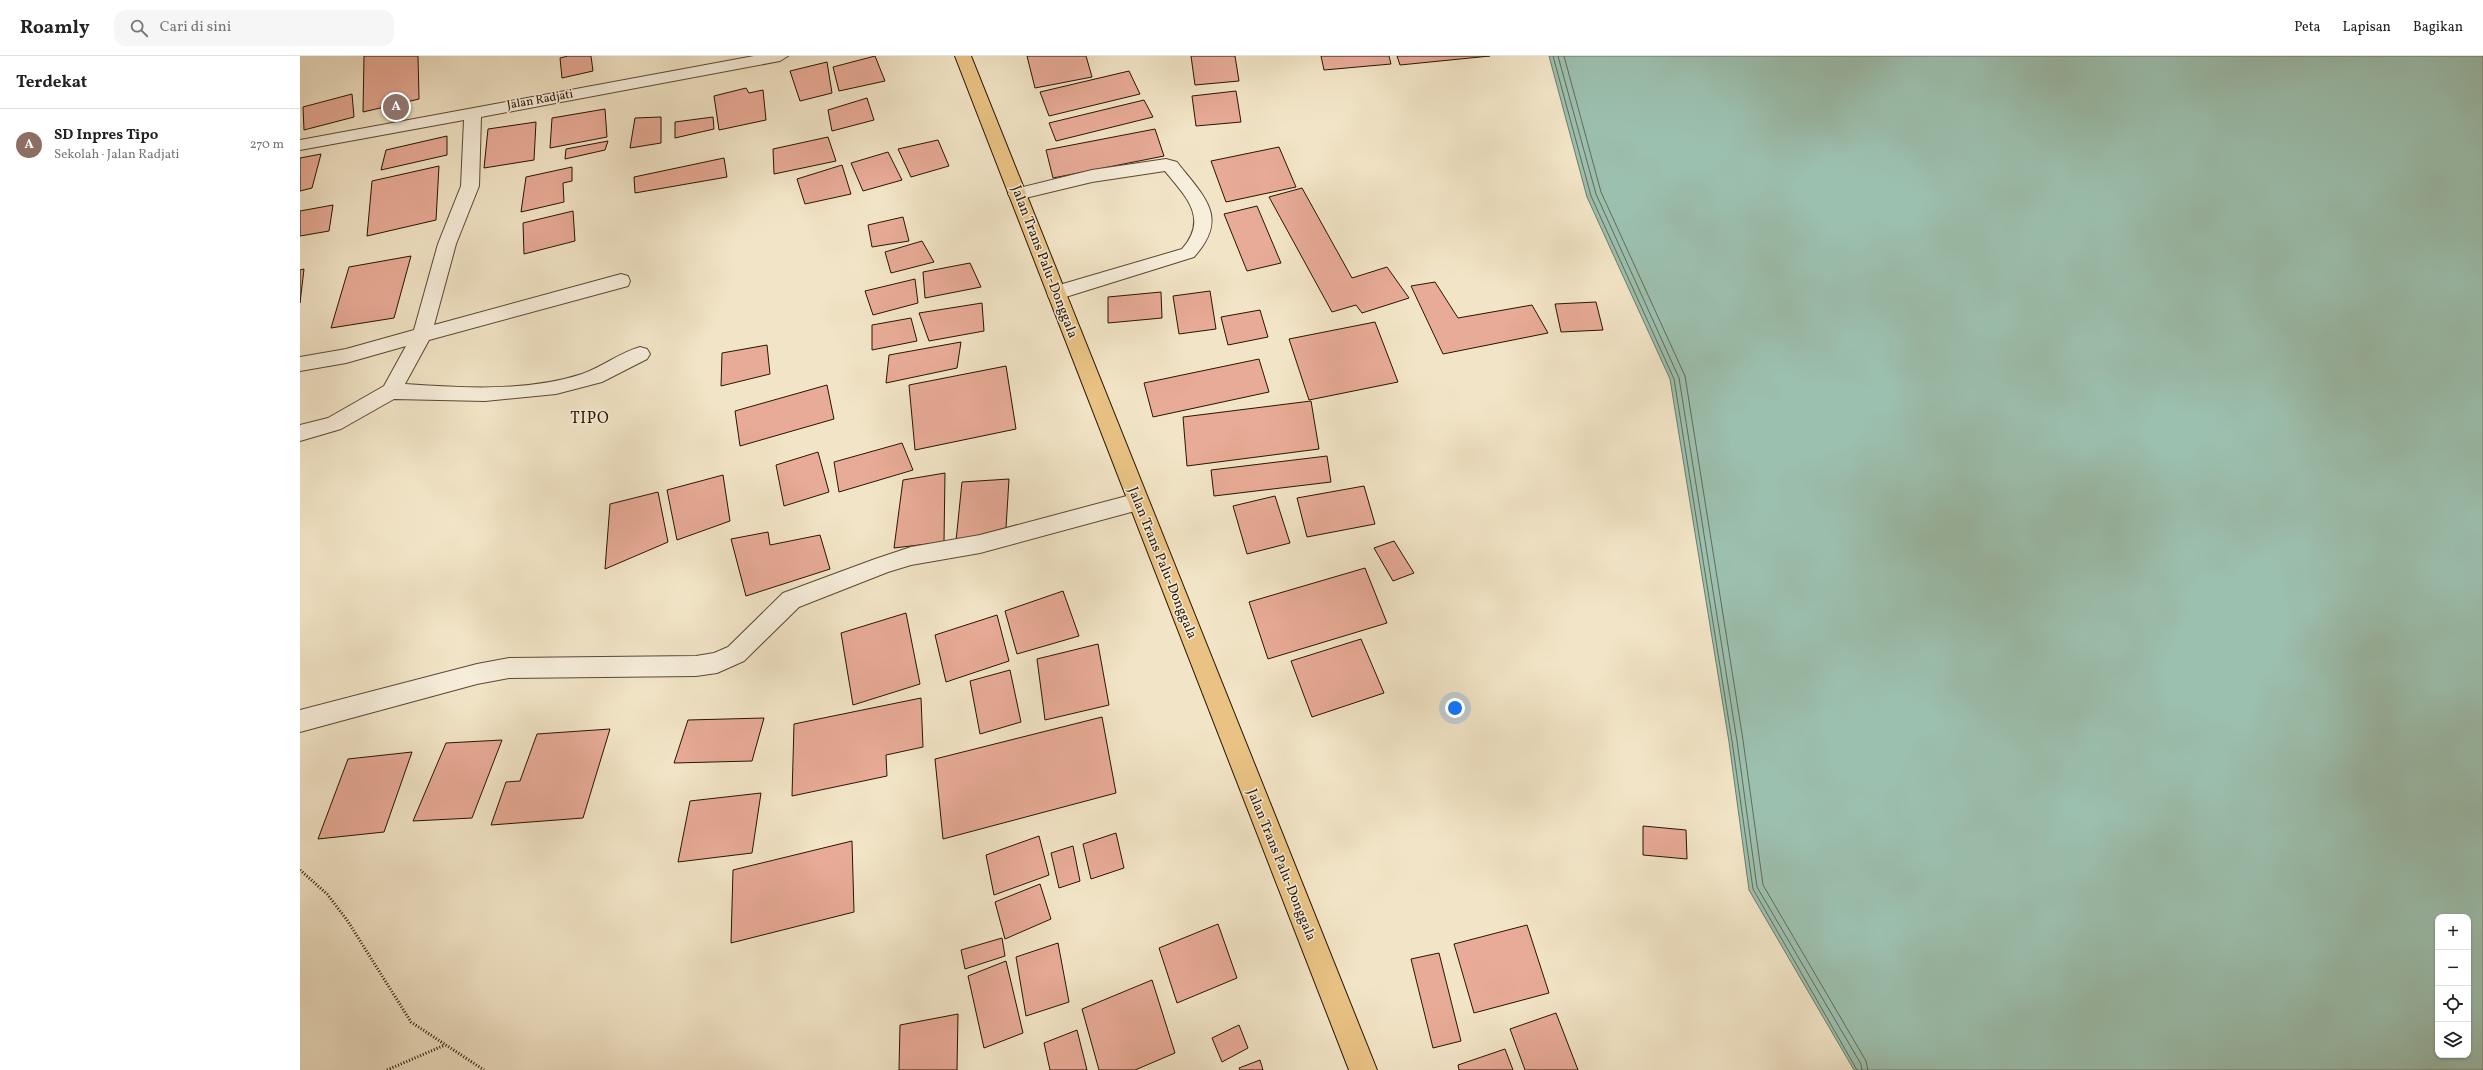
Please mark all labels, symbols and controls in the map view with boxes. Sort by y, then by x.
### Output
search box [114,10,394,46]
text: Roamly [20,15,90,41]
icon: search [128,17,150,39]
text: Cari di sini [160,17,231,38]
text: Peta [2294,18,2321,37]
text: Lapisan [2343,18,2391,37]
text: Bagikan [2413,18,2463,37]
text: Terdekat [16,71,87,94]
street label: Jalan Radjati [506,86,575,114]
pin: A [383,92,409,122]
text: SD Inpres Tipo [54,125,158,146]
text: A [24,136,34,154]
text: 270 m [250,136,284,154]
text: Sekolah · Jalan Radjati [54,146,179,164]
street label: Jalan Trans Palu-Donggala [1006,183,1082,341]
district label: TIPO [570,408,610,430]
street label: Jalan Trans Palu-Donggala [1123,484,1201,642]
your location [1445,698,1465,718]
street label: Jalan Trans Palu-Donggala [1242,786,1320,944]
map controls [2435,914,2471,1058]
button: + [2435,914,2471,950]
button: − [2435,950,2471,986]
button: locate [2435,986,2471,1022]
button: layers [2435,1022,2471,1058]

